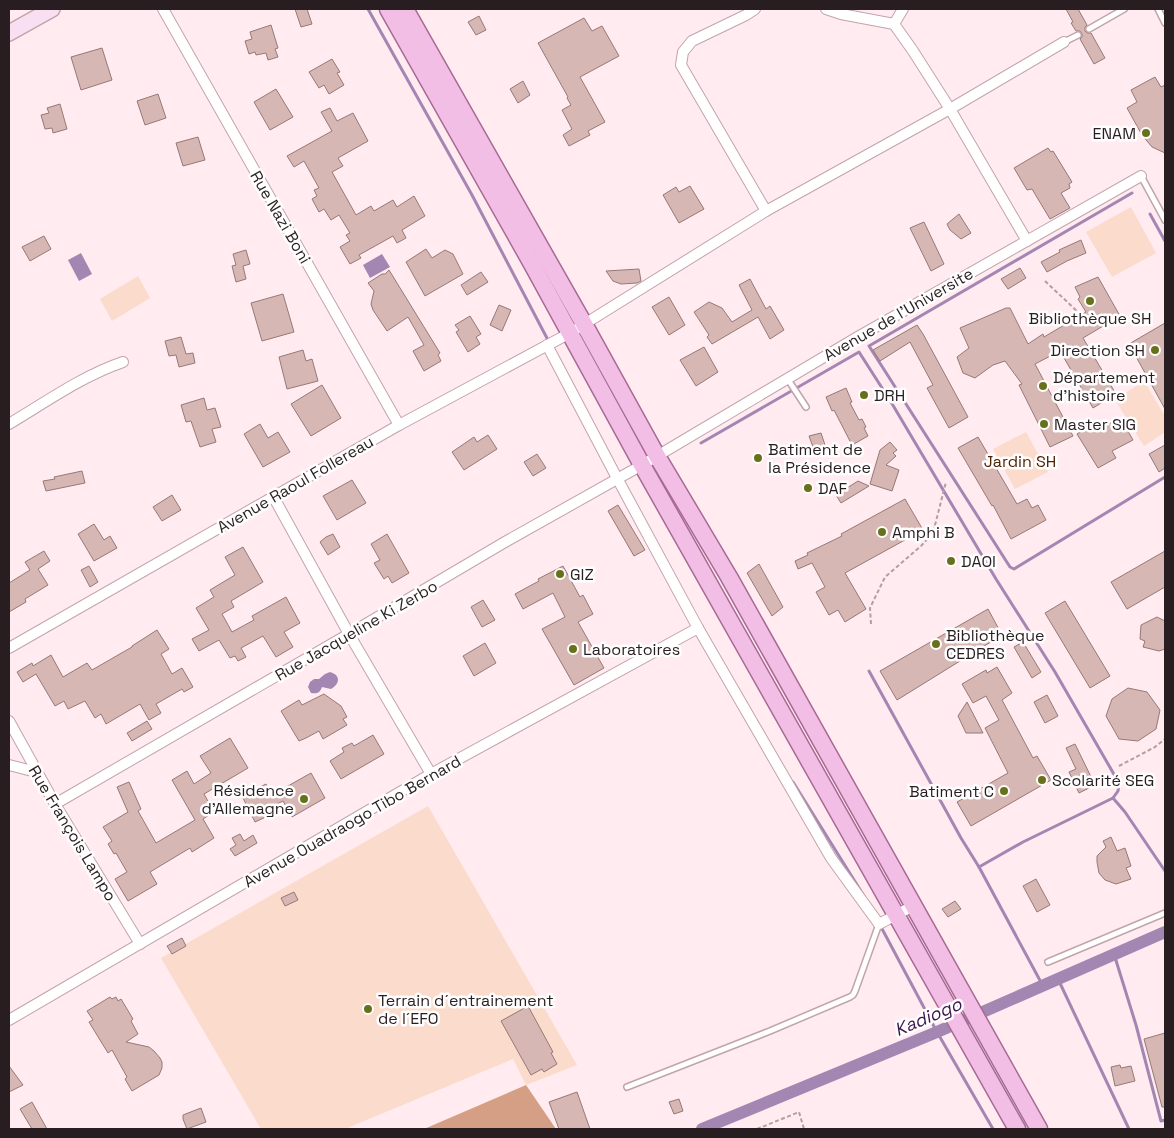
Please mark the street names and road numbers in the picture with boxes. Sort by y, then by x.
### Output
street label: Rue Nazi Boni [246,167,316,267]
street label: Avenue de l'Universite [820,263,977,366]
street label: Avenue Raoul Follereau [213,431,377,538]
street label: Rue Jacqueline Ki Zerbo [271,575,441,686]
street label: Avenue Ouadraogo Tibo Bernard [240,750,465,892]
street label: Rue François Lampo [24,762,121,905]

